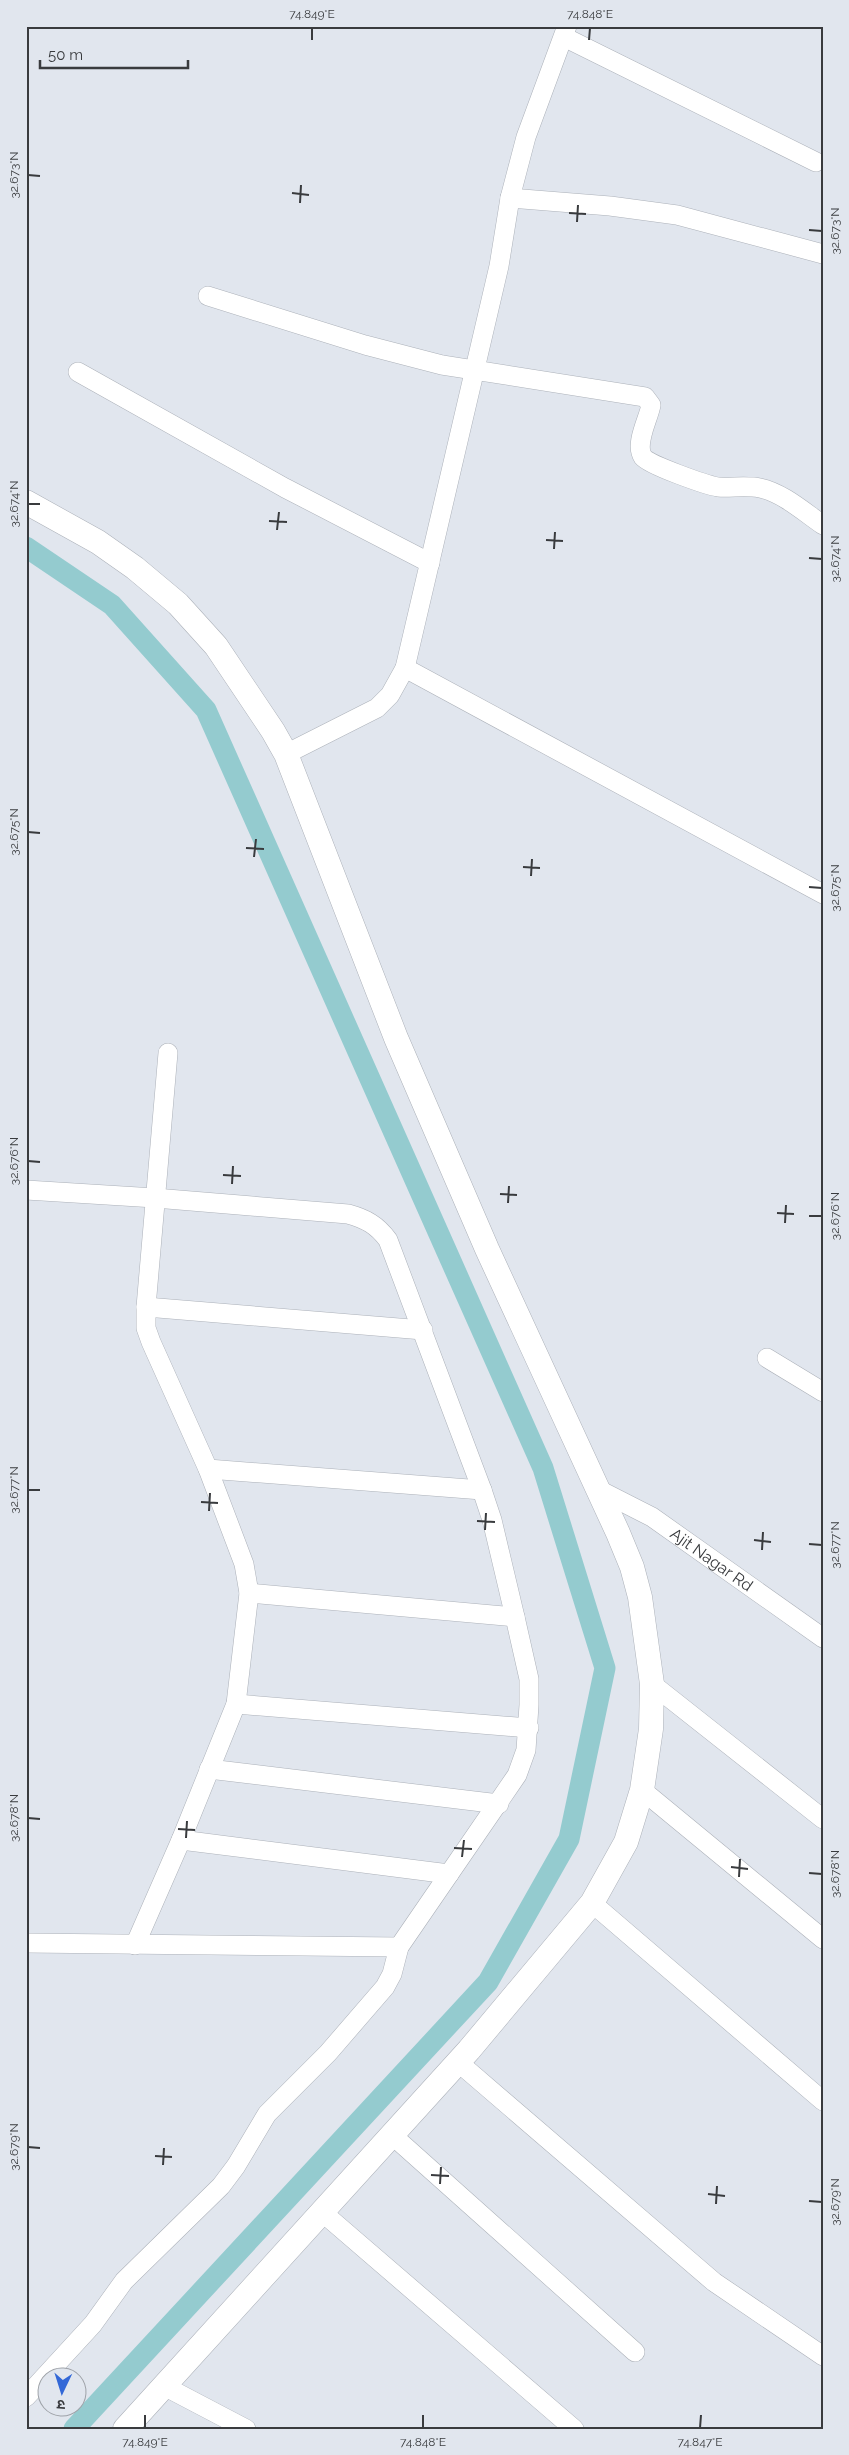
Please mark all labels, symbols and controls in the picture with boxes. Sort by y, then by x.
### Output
text: 74.849°E [289,7,335,21]
text: 74.848°E [567,7,613,21]
scale bar [40,38,188,70]
text: 50 m [48,46,83,64]
text: 32.673°N [7,151,21,199]
text: 32.673°N [828,207,842,255]
text: 32.674°N [7,481,21,527]
text: 32.674°N [828,536,842,582]
text: 32.675°N [7,808,21,856]
text: 32.675°N [828,864,842,912]
text: 32.676°N [7,1137,21,1185]
text: 32.676°N [828,1192,842,1240]
text: 32.677°N [7,1466,21,1514]
text: 32.677°N [828,1521,842,1569]
street label: Ajit Nagar Rd [667,1524,757,1595]
text: 32.678°N [7,1794,21,1842]
text: 32.678°N [828,1850,842,1898]
text: 32.679°N [7,2123,21,2171]
text: 32.679°N [828,2178,842,2226]
north arrow [38,2368,88,2418]
text: उ [56,2397,66,2413]
text: 74.849°E [122,2435,168,2449]
text: 74.848°E [400,2435,446,2449]
text: 74.847°E [677,2435,723,2449]

